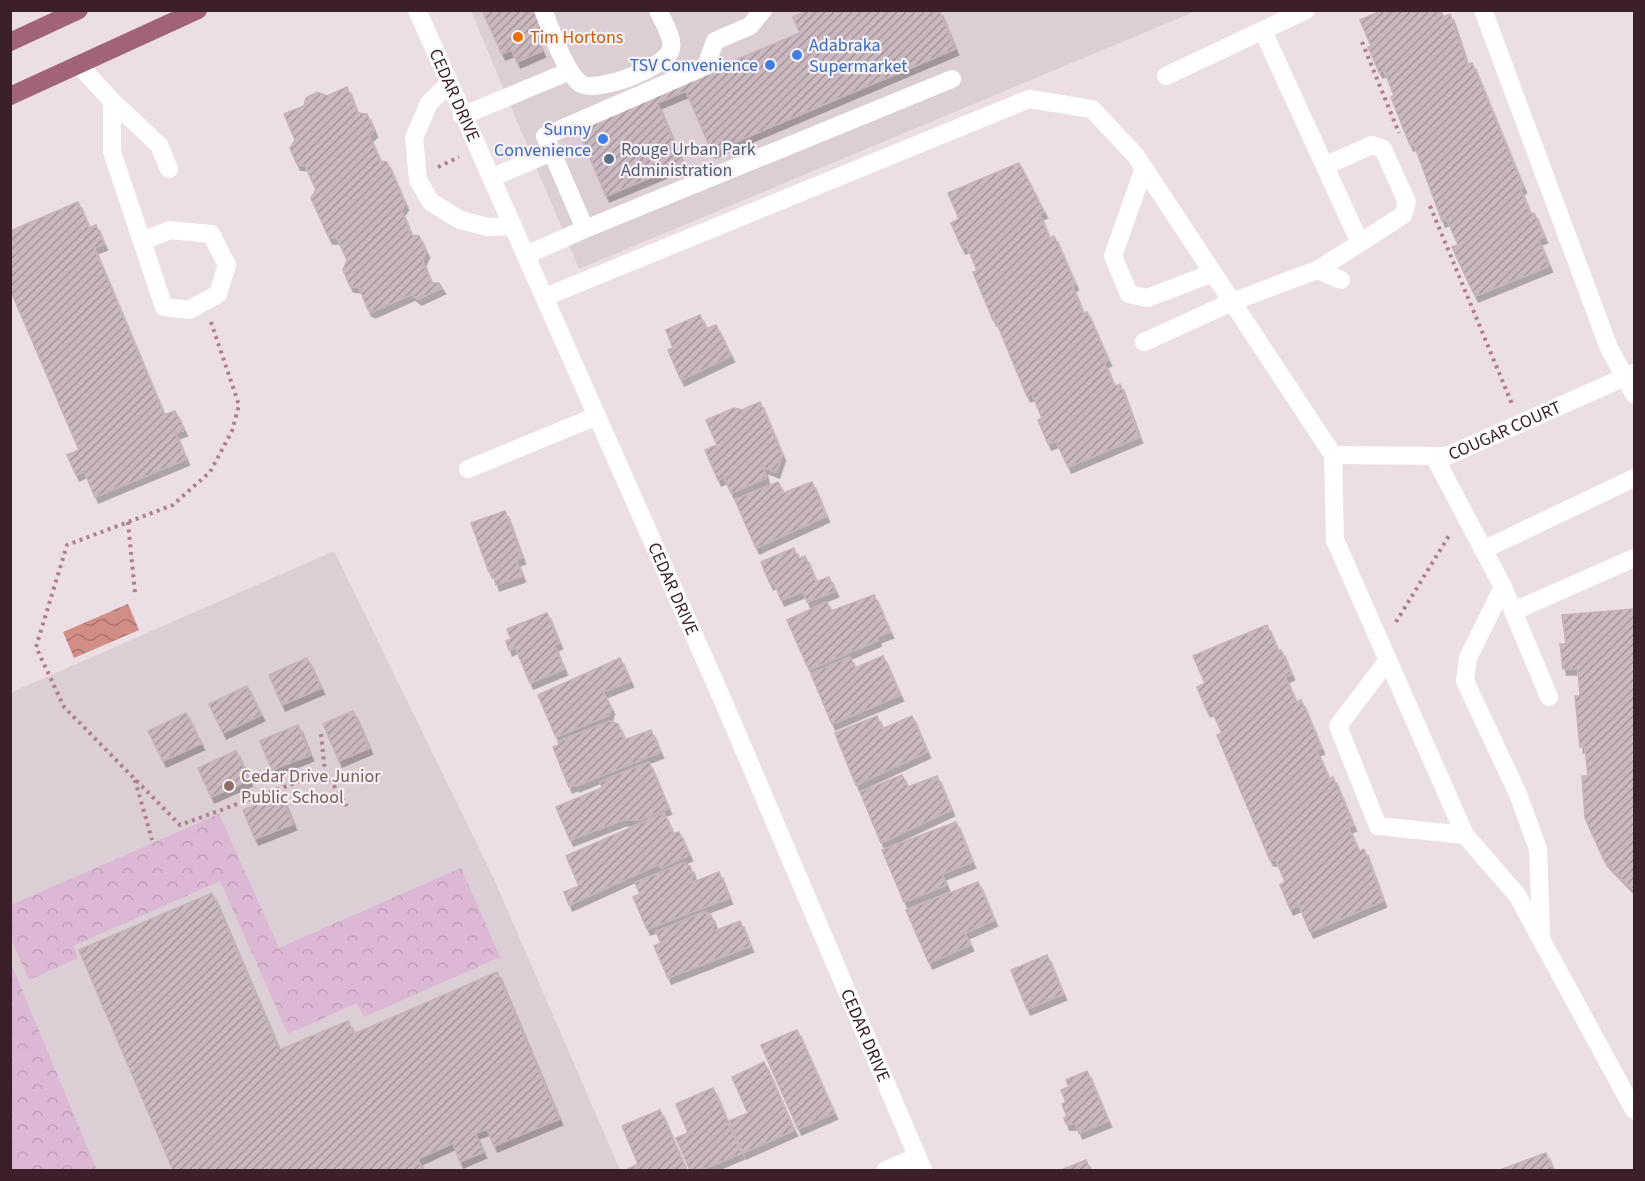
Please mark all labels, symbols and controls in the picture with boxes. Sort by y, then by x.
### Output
place label: Tim Hortons [530,25,623,50]
marker: Tim Hortons [511,30,525,44]
place label: Adabraka Supermarket [809,33,907,79]
street label: CEDAR DRIVE [423,45,486,146]
marker: Adabraka Supermarket [790,48,804,62]
place label: TSV Convenience [630,53,758,78]
marker: TSV Convenience [763,58,777,72]
place label: Sunny Convenience [494,117,592,163]
marker: Sunny Convenience [596,132,610,146]
place label: Rouge Urban Park Administration [621,137,756,183]
marker: Rouge Urban Park Administration [602,152,616,166]
street label: COUGAR COURT [1444,395,1565,467]
street label: CEDAR DRIVE [641,539,704,639]
place label: Cedar Drive Junior Public School [241,764,381,810]
marker: Cedar Drive Junior Public School [222,779,236,793]
street label: CEDAR DRIVE [834,985,896,1086]

